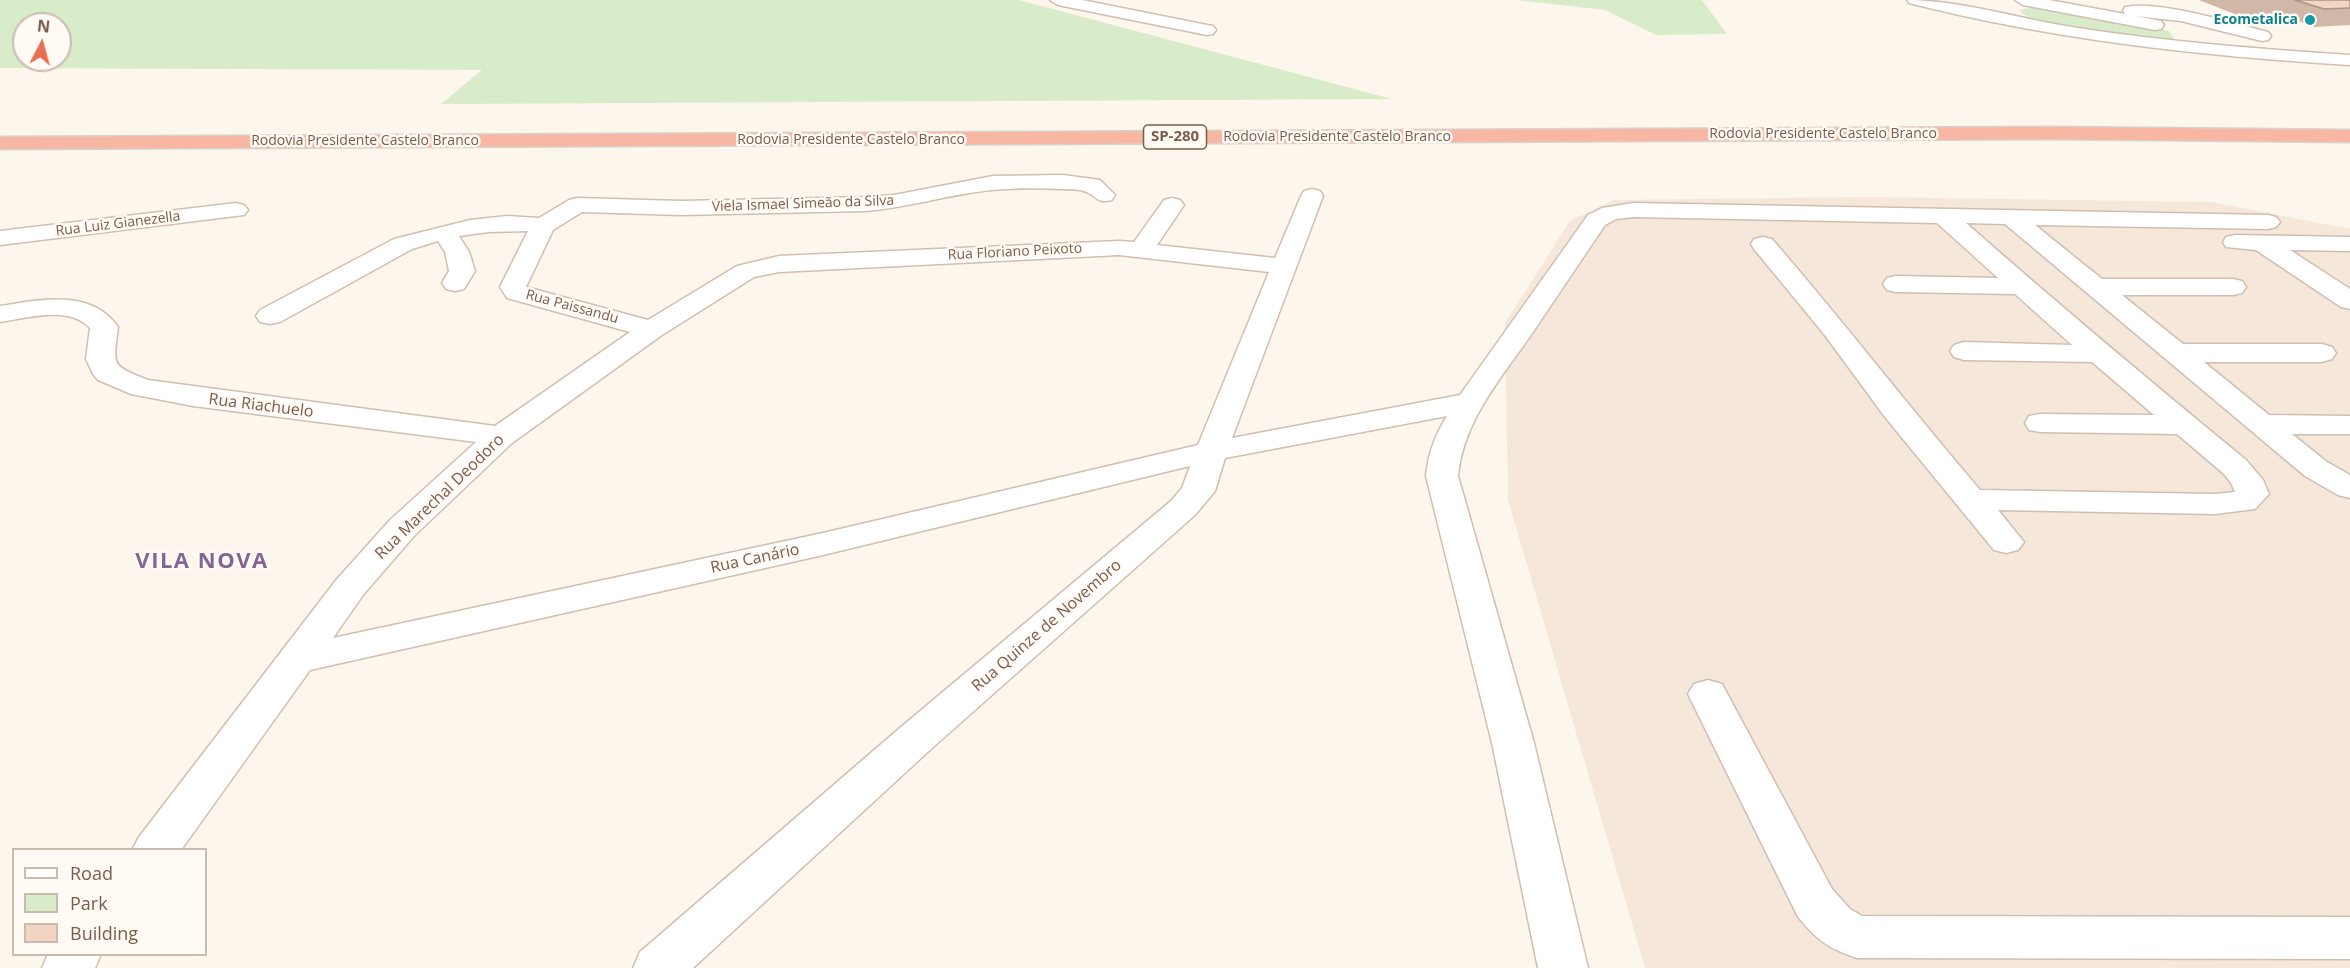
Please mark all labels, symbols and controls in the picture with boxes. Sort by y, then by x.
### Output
north arrow [12,12,72,72]
place label: Ecometalica [2214,12,2298,28]
marker: Ecometalica [2303,13,2317,27]
text: N [36,14,51,38]
road number: SP-280 [1144,125,1206,149]
street label: Rodovia Presidente Castelo Branco [1709,126,1937,142]
street label: Rodovia Presidente Castelo Branco [1223,129,1451,145]
street label: Rodovia Presidente Castelo Branco [737,132,965,148]
street label: Rodovia Presidente Castelo Branco [251,133,479,149]
street label: Viela Ismael Simeão da Silva [712,192,894,216]
street label: Rua Luiz Gianezella [55,208,181,240]
street label: Rua Floriano Peixoto [947,240,1083,264]
street label: Rua Paissandu [524,287,620,327]
street label: Rua Riachuelo [207,390,315,422]
street label: Rua Marechal Deodoro [372,430,508,564]
street label: Rua Canário [709,540,801,578]
district label: VILA NOVA [135,549,269,575]
street label: Rua Quinze de Novembro [968,556,1126,696]
legend [12,848,207,956]
text: Road [70,861,113,885]
text: Park [70,891,108,915]
text: Building [70,921,138,945]

